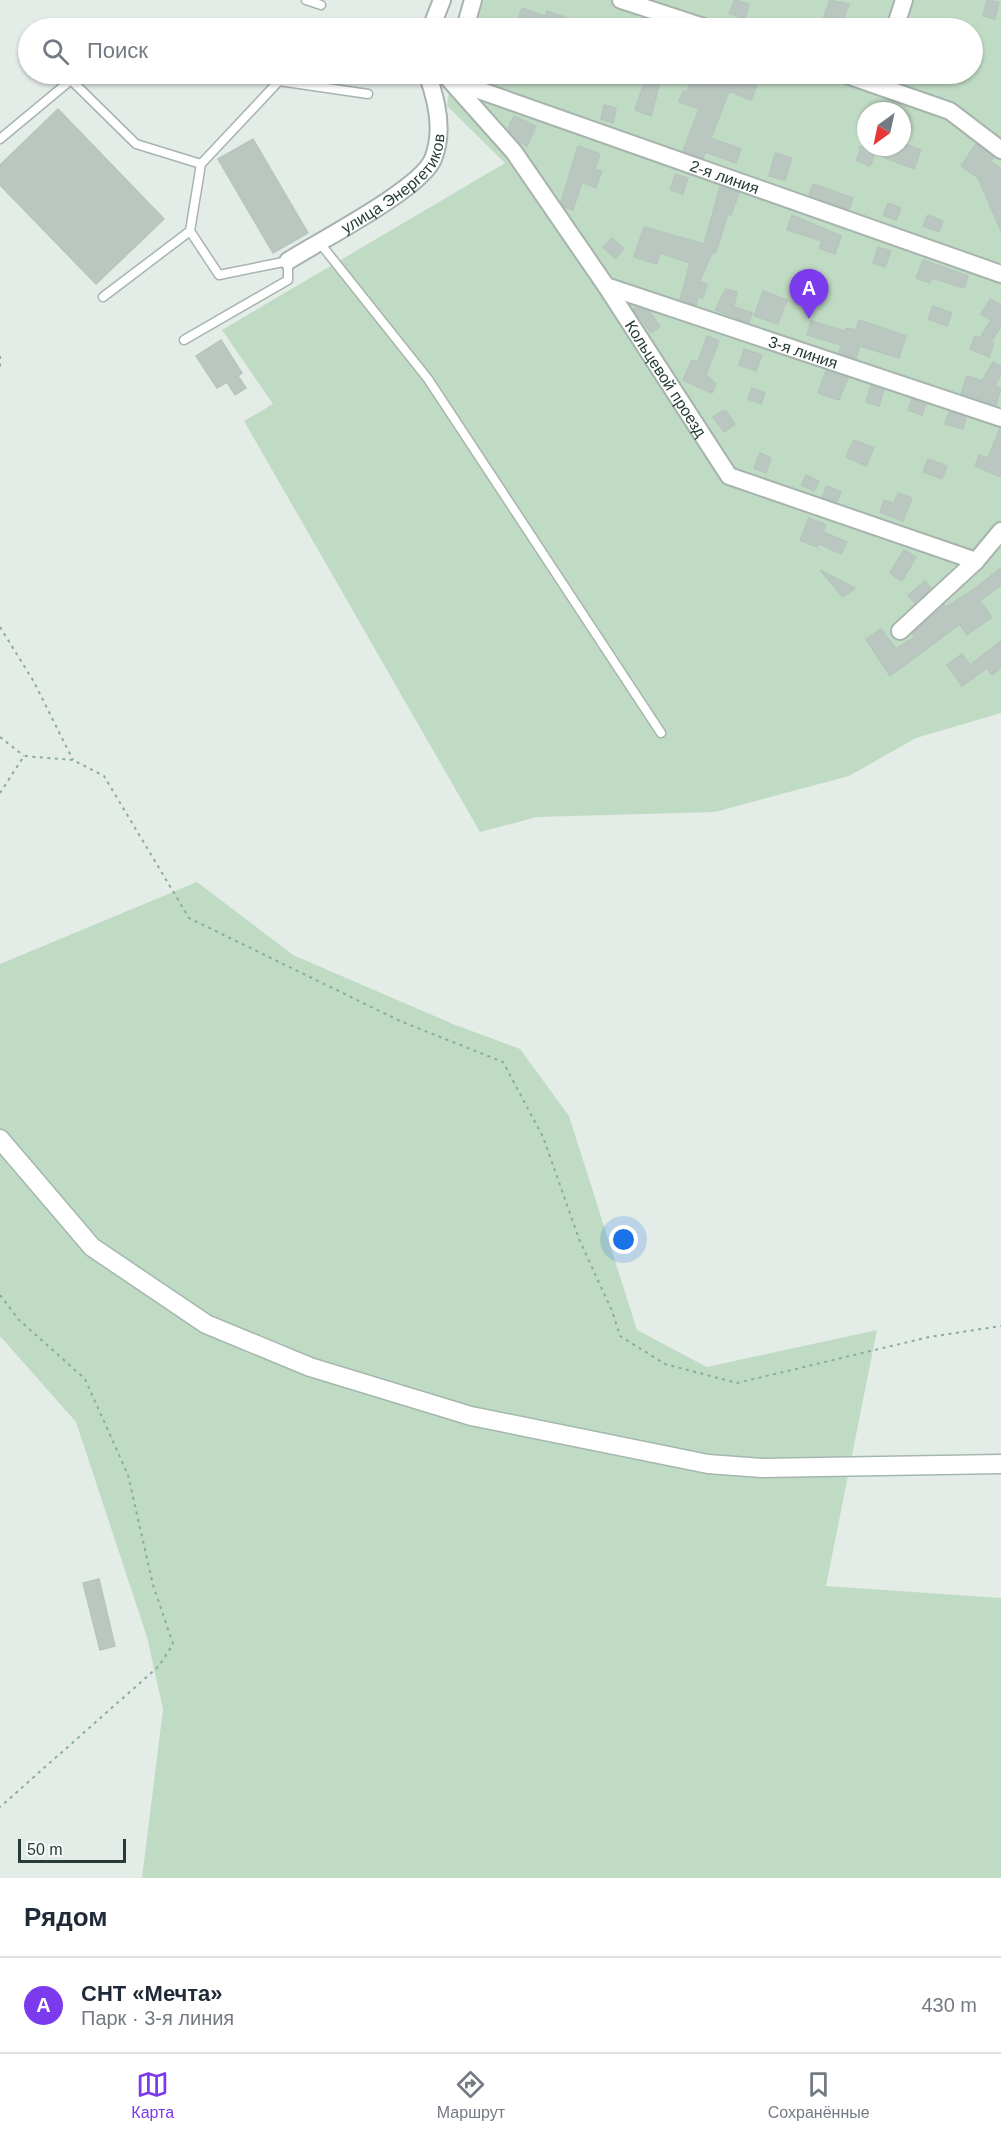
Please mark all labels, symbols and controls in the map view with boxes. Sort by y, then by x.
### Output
search box [18,18,983,84]
icon: search [39,35,72,68]
text: Поиск [87,38,148,63]
north arrow [857,102,911,156]
street label: улица Энергетиков [338,133,447,237]
street label: 2-я линия [688,157,761,197]
pin: A [790,270,828,319]
street label: Кольцевой проезд [622,317,710,441]
street label: 3-я линия [766,333,840,372]
your location [609,1225,638,1254]
scale bar [18,1836,126,1864]
text: 50 m [27,1841,63,1858]
text: Рядом [24,1902,107,1932]
text: СНТ «Мечта» [81,1981,223,2006]
text: A [36,1994,51,2016]
text: 430 m [921,1994,977,2016]
text: Парк · 3-я линия [81,2007,234,2029]
tab: Карта [131,2068,174,2122]
tab: Маршрут [437,2068,505,2122]
tab: Сохранённые [768,2068,870,2122]

